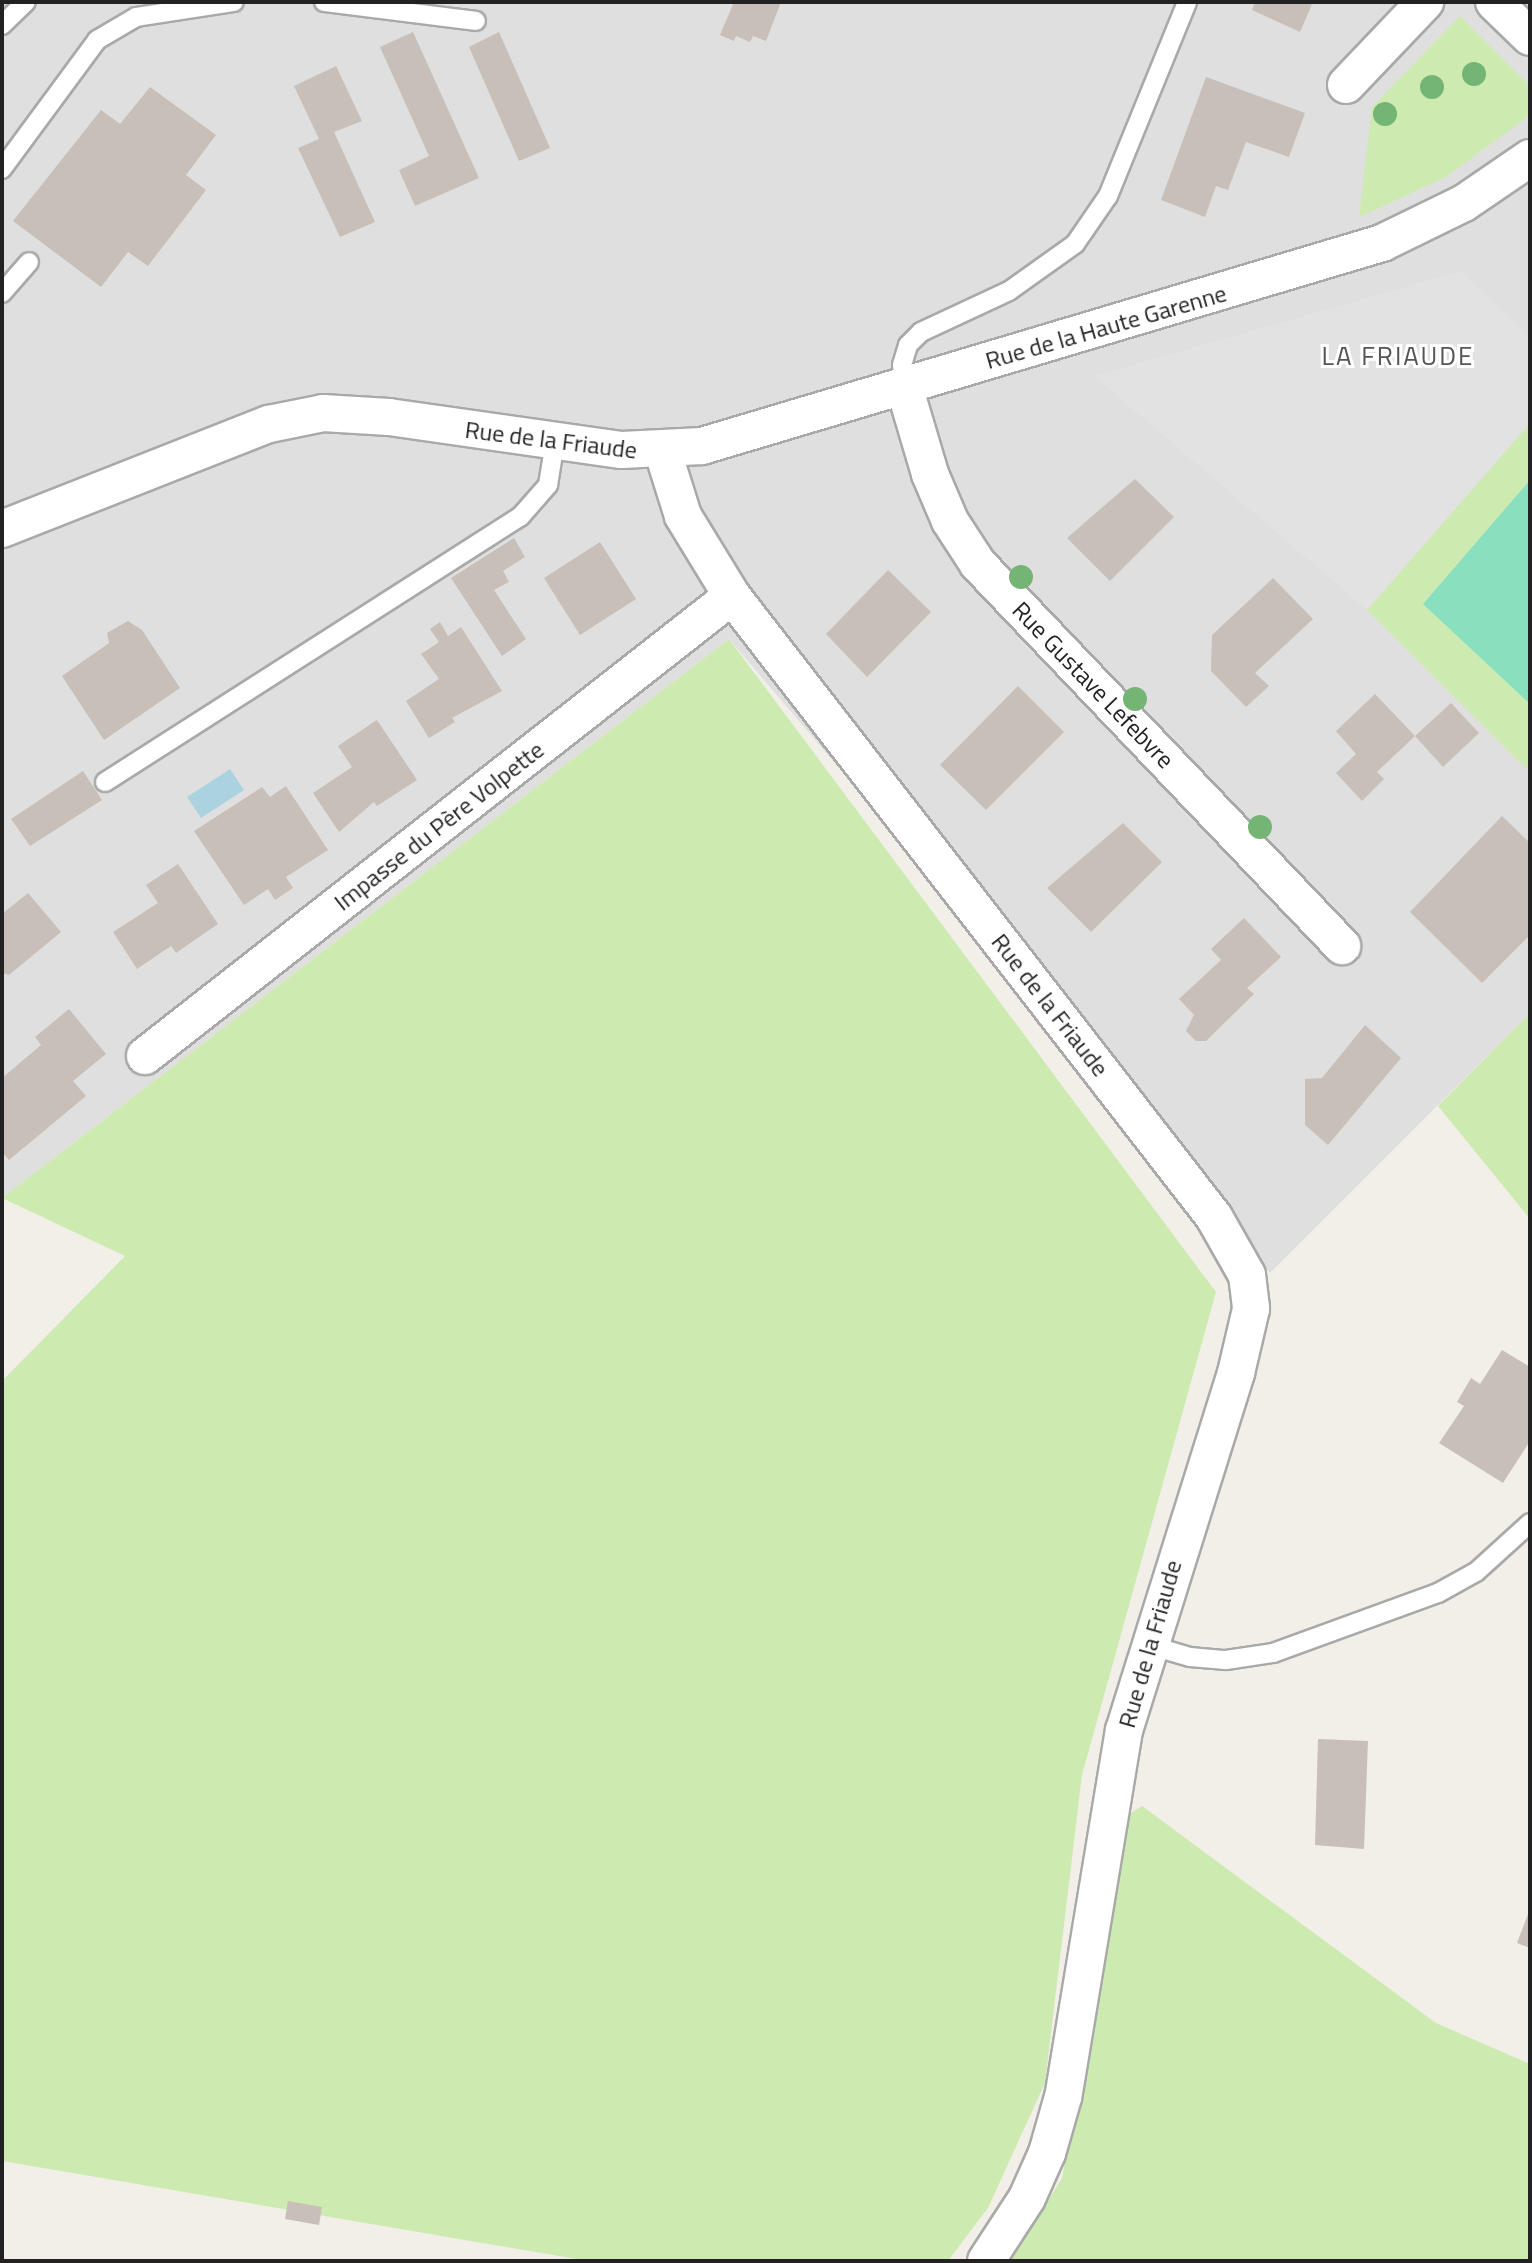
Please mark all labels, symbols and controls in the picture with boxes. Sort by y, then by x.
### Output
street label: Rue de la Haute Garenne [982,279,1230,375]
district label: LA FRIAUDE [1322,340,1474,372]
street label: Rue de la Friaude [463,415,639,465]
street label: Rue Gustave Lefebvre [1006,596,1180,774]
street label: Impasse du Père Volpette [329,735,549,917]
street label: Rue de la Friaude [985,928,1115,1082]
street label: Rue de la Friaude [1112,1557,1188,1731]

